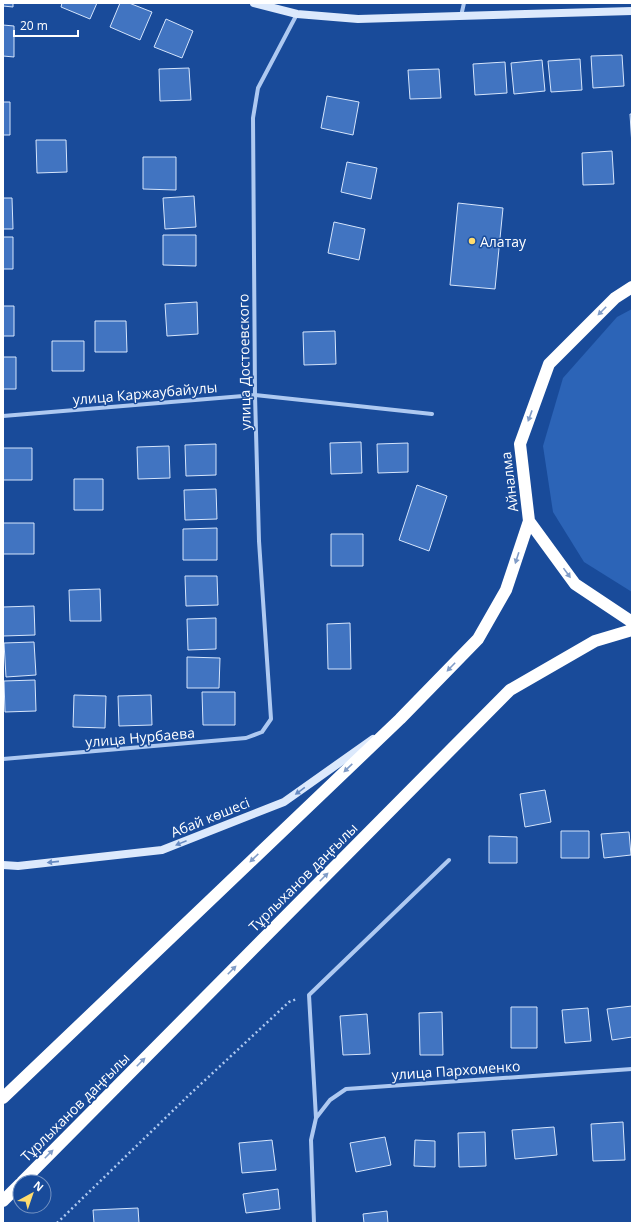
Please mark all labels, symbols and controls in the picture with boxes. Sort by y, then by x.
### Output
scale bar [14,12,78,38]
text: 20 m [20,17,48,34]
place label: Алатау [480,232,527,251]
marker: Алатау [467,236,477,246]
street label: улица Достоевского [233,294,255,430]
one-way arrow [597,306,606,316]
street label: улица Каржаубайулы [72,377,218,409]
one-way arrow [527,411,533,423]
street label: Айналма [496,451,522,513]
one-way arrow [514,552,520,564]
one-way arrow [563,568,571,579]
one-way arrow [446,662,455,672]
street label: улица Нурбаева [84,723,196,751]
one-way arrow [343,764,353,773]
one-way arrow [294,787,305,795]
street label: Абай көшесі [168,793,252,841]
street label: Тұрлыханов даңғылы [244,818,362,936]
one-way arrow [175,840,186,846]
one-way arrow [249,853,259,863]
one-way arrow [47,859,59,865]
one-way arrow [319,873,329,882]
one-way arrow [227,965,237,975]
street label: Тұрлыханов даңғылы [16,1048,134,1166]
street label: улица Пархоменко [391,1056,521,1084]
one-way arrow [136,1057,145,1067]
one-way arrow [44,1149,54,1159]
north arrow [12,1174,52,1214]
text: N [30,1177,47,1195]

